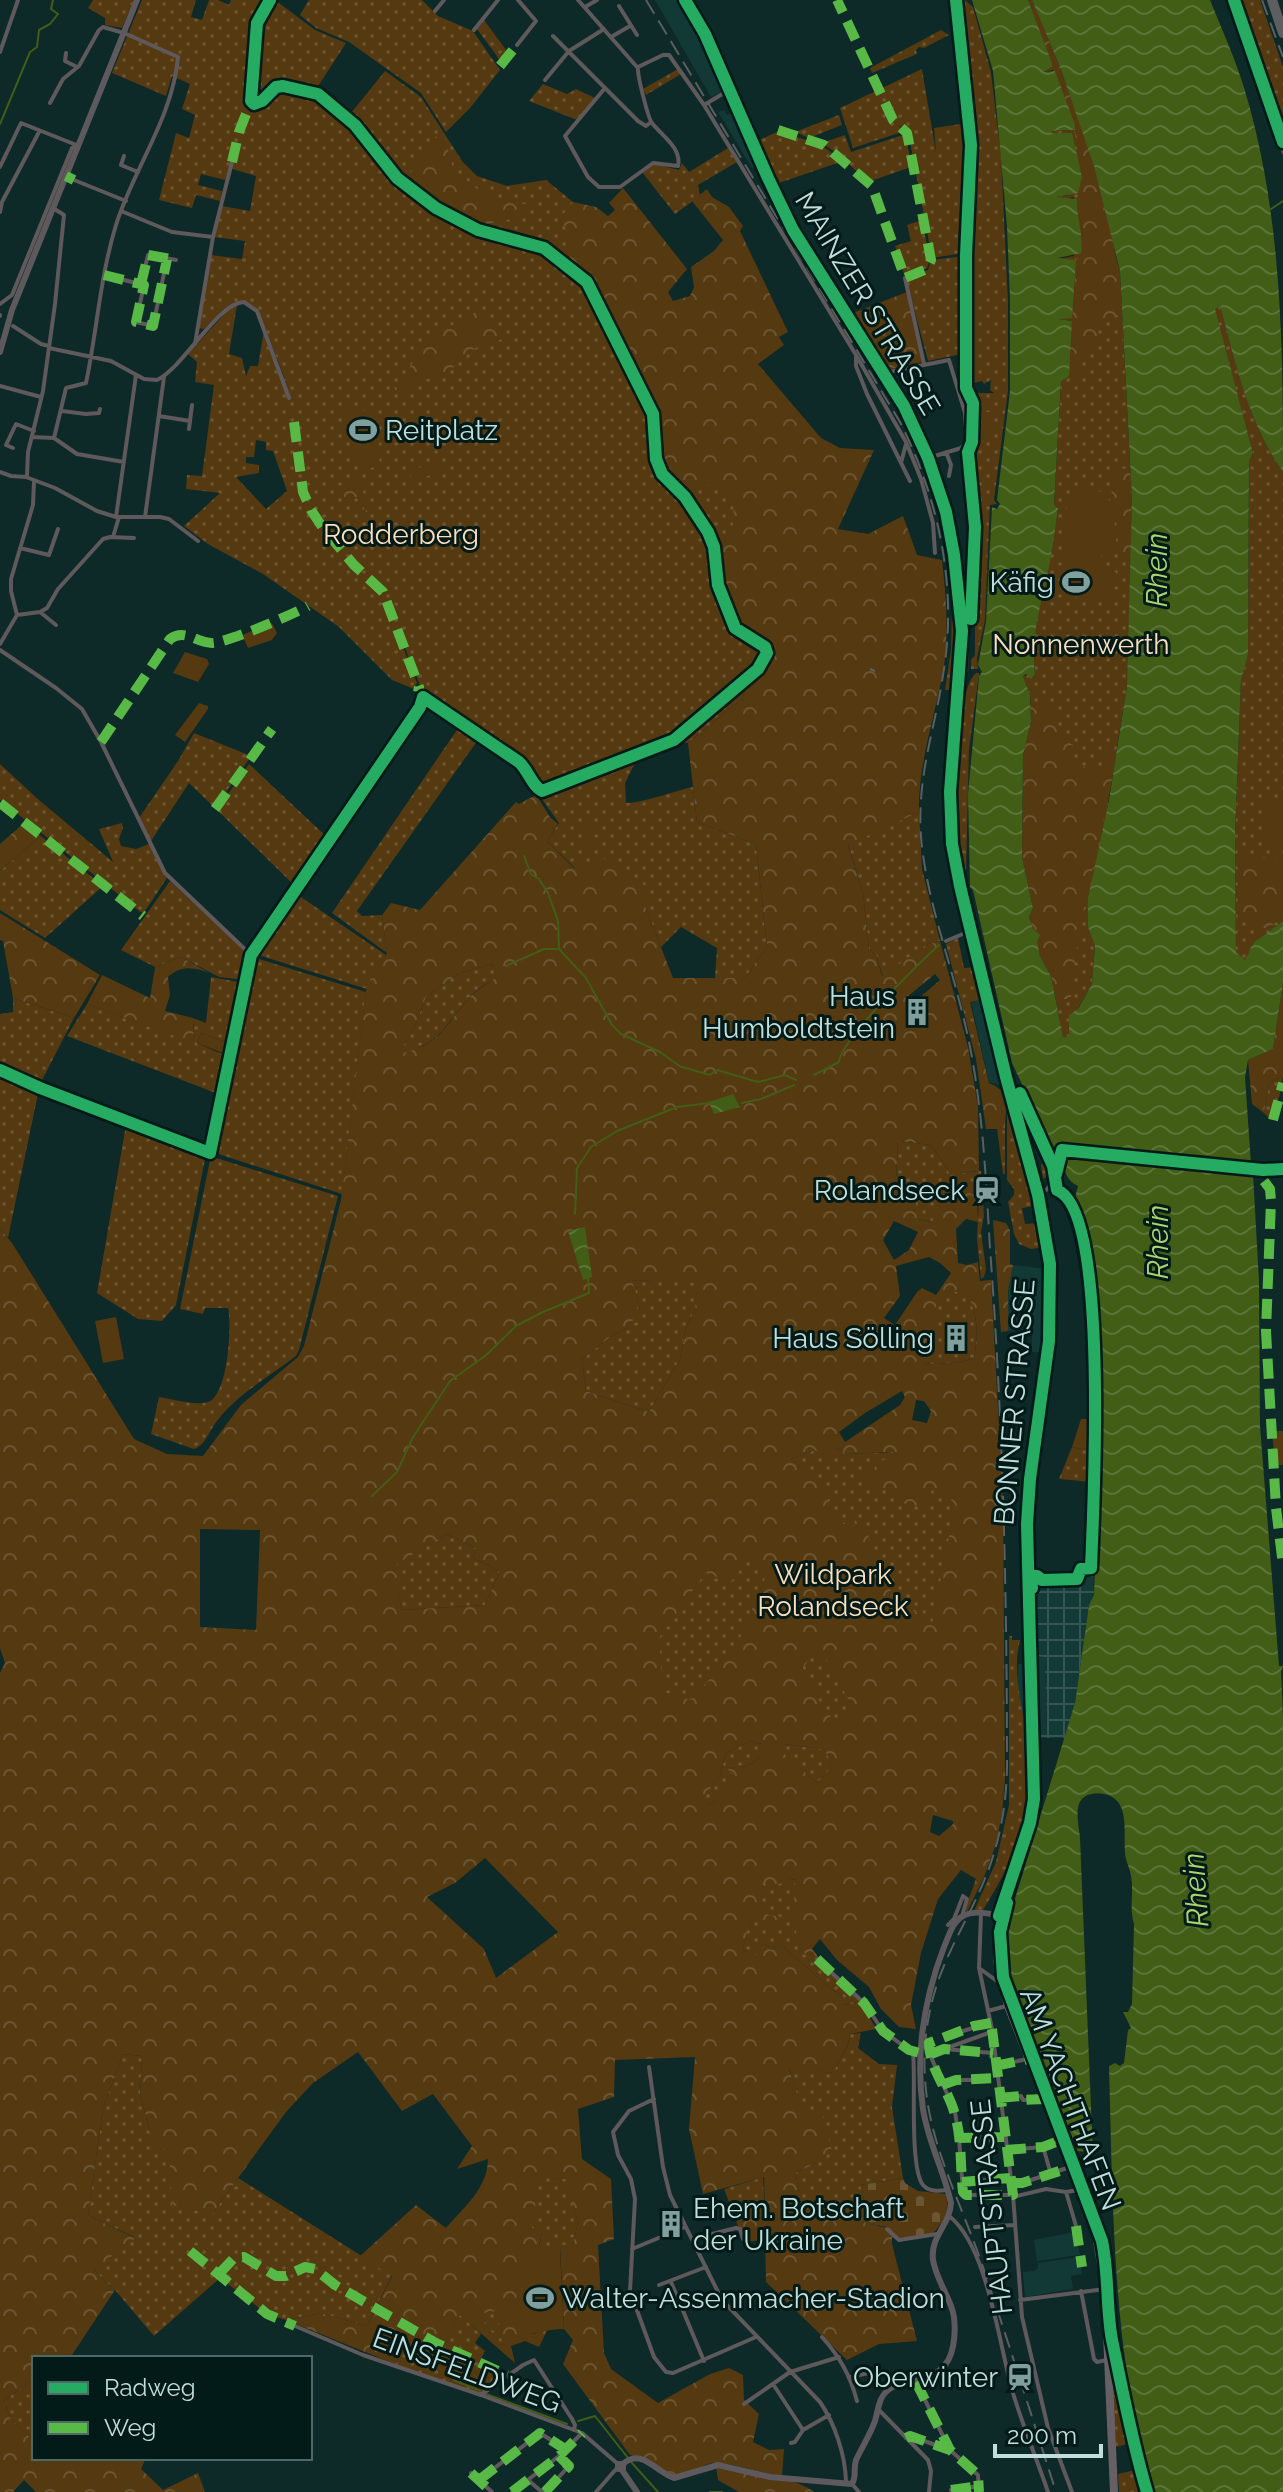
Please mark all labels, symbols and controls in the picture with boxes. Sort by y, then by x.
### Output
street label: MAINZER STRASSE [788,186,947,421]
place label: Reitplatz [385,414,498,447]
sports icon: Reitplatz [348,415,378,445]
park label: Rodderberg [323,518,479,551]
water label: Rhein [1139,533,1174,607]
place label: Käfig [989,566,1054,599]
sports icon: Käfig [1061,567,1091,597]
park label: Nonnenwerth [992,628,1170,661]
place label: Haus Humboldtstein [702,980,895,1045]
building icon: Haus Humboldtstein [902,997,932,1027]
place label: Rolandseck [814,1174,965,1207]
station icon: Rolandseck [972,1175,1002,1205]
water label: Rhein [1140,1205,1175,1279]
street label: BONNER STRASSE [987,1277,1042,1527]
place label: Haus Sölling [772,1322,934,1355]
building icon: Haus Sölling [941,1323,971,1353]
park label: Wildpark Rolandseck [757,1558,909,1623]
water label: Rhein [1175,1852,1216,1929]
street label: AM YACHTHAFEN [1013,1983,1128,2215]
street label: HAUPTSTRASSE [964,2098,1019,2316]
place label: Ehem. Botschaft der Ukraine [693,2192,905,2257]
building icon: Ehem. Botschaft der Ukraine [656,2209,686,2239]
place label: Walter-Assenmacher-Stadion [562,2282,945,2315]
sports icon: Walter-Assenmacher-Stadion [525,2283,555,2313]
street label: EINSFELDWEG [368,2321,565,2420]
legend [32,2356,312,2460]
place label: Oberwinter [853,2361,998,2394]
station icon: Oberwinter [1005,2362,1035,2392]
text: Radweg [104,2373,196,2402]
scale bar [995,2408,1101,2458]
text: Weg [104,2413,156,2442]
text: 200 m [1007,2421,1077,2450]

